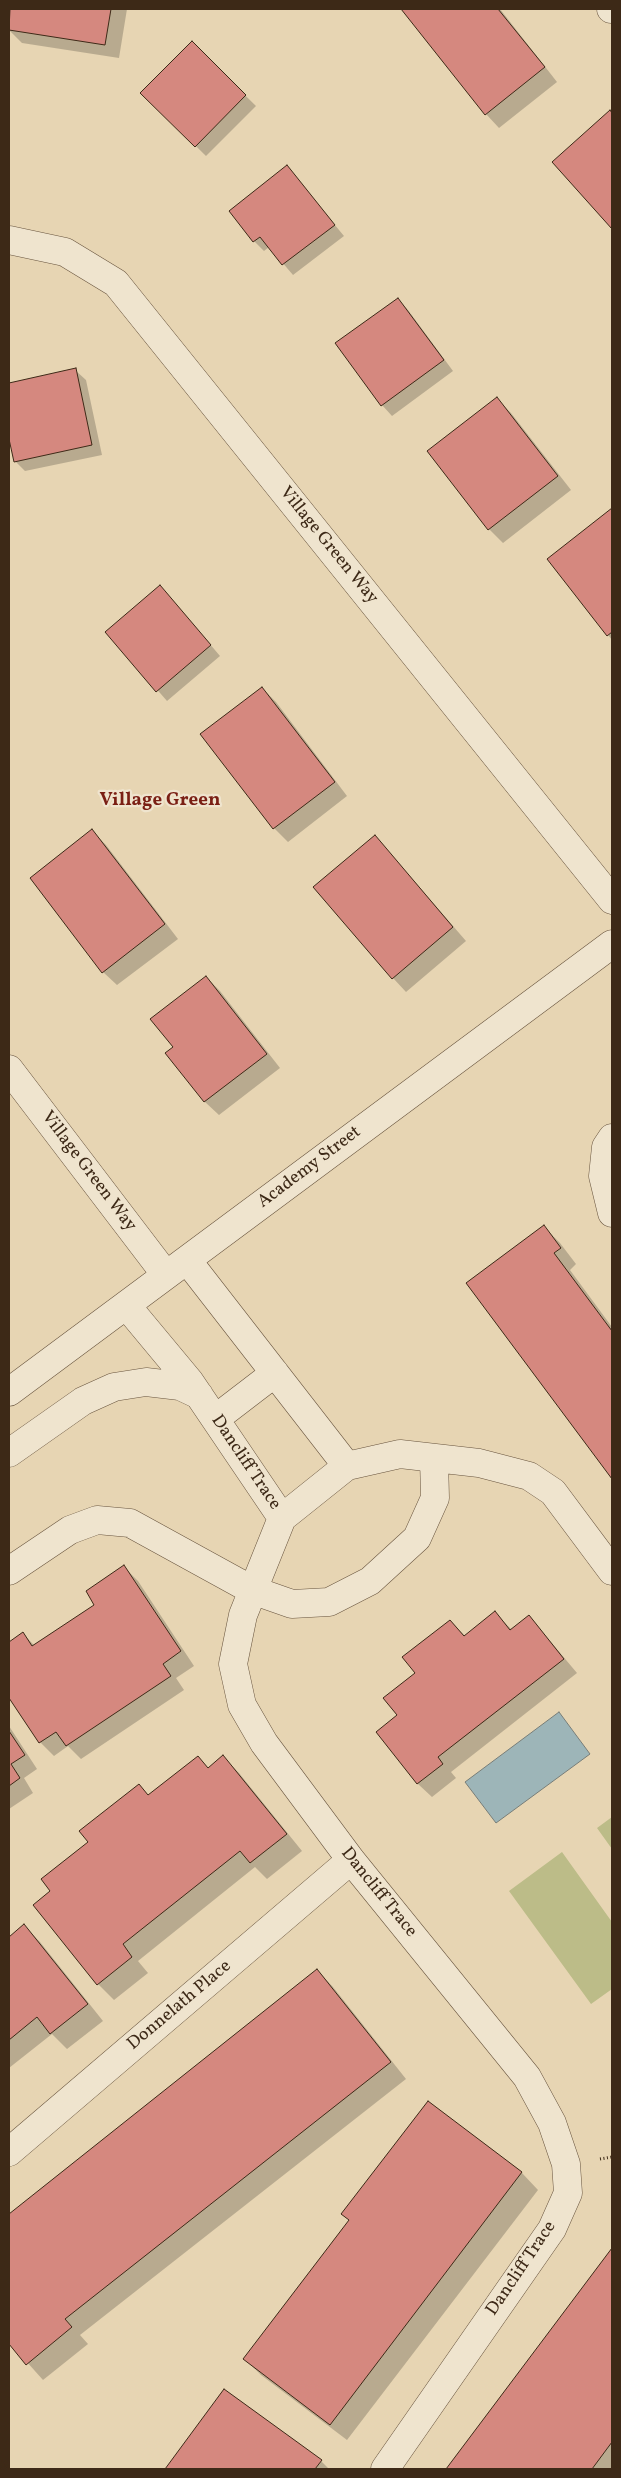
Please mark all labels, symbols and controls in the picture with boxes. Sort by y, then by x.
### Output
street label: Village Green Way [274,483,382,609]
district label: Village Green [100,791,220,813]
street label: Village Green Way [36,1108,140,1236]
street label: Academy Street [254,1122,366,1214]
street label: Dancliff Trace [205,1411,285,1515]
street label: Dancliff Trace [335,1844,421,1942]
street label: Donnelath Place [124,1956,236,2056]
street label: Dancliff Trace [482,2217,562,2321]

